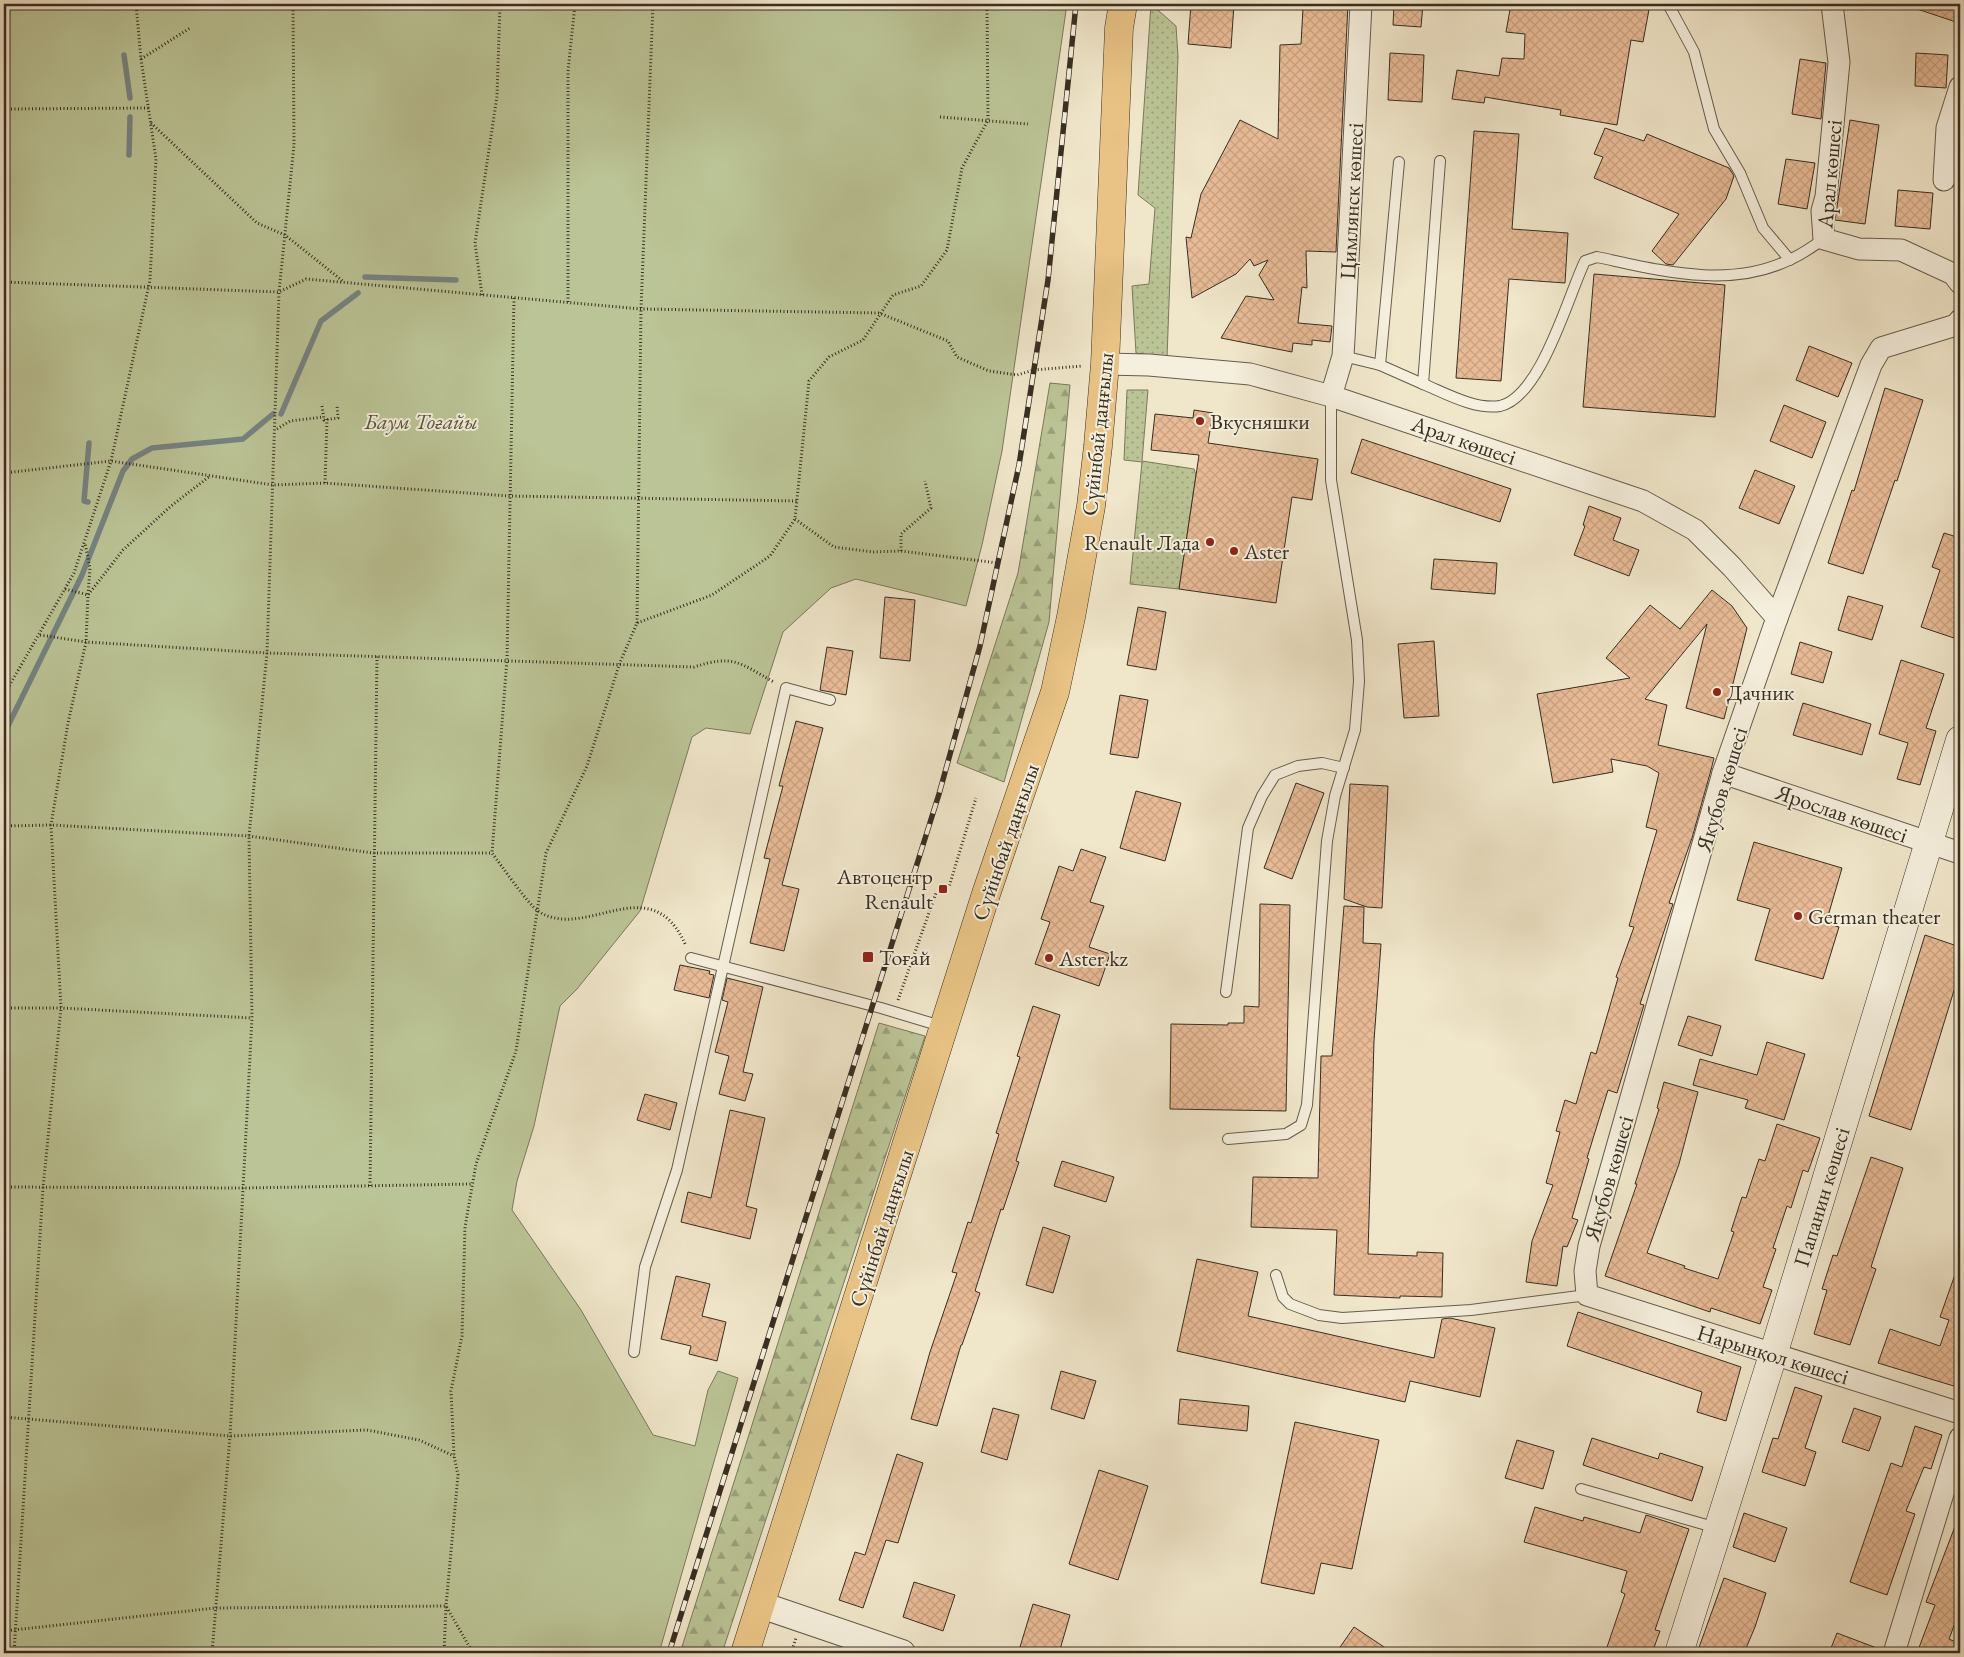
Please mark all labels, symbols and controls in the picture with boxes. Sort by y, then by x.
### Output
street label: Арал көшесі [1810,119,1849,231]
street label: Цимлянск көшесі [1333,122,1370,280]
street label: Сүйінбай даңғылы [1075,351,1120,517]
park label: Баум Тоғайы [363,407,478,436]
place label: Вкусняшки [1210,407,1310,436]
street label: Арал көшесі [1407,409,1520,472]
marker: Вкусняшки [1194,415,1206,427]
place label: Renault Лада [1084,528,1200,557]
marker: Renault Лада [1204,536,1216,548]
place label: Aster [1243,537,1290,566]
marker: Aster [1228,545,1240,557]
place label: Дачник [1727,678,1795,707]
marker: Дачник [1711,686,1723,698]
street label: Якубов көшесі [1688,723,1754,856]
street label: Сүйінбай даңғылы [965,760,1046,924]
street label: Ярослав көшесі [1771,777,1912,850]
place label: Автоцентр Renault [836,862,933,916]
marker: Автоцентр Renault [937,883,949,895]
place label: German theater [1808,902,1941,931]
marker: German theater [1792,910,1804,922]
place label: Тоғай [879,943,931,972]
place label: Aster.kz [1058,944,1129,973]
marker: Тоғай [861,950,875,964]
marker: Aster.kz [1043,952,1055,964]
street label: Якубов көшесі [1577,1112,1640,1245]
street label: Папанин көшесі [1786,1124,1856,1271]
street label: Сүйінбай даңғылы [842,1146,921,1311]
street label: Нарынқол көшесі [1693,1318,1852,1391]

